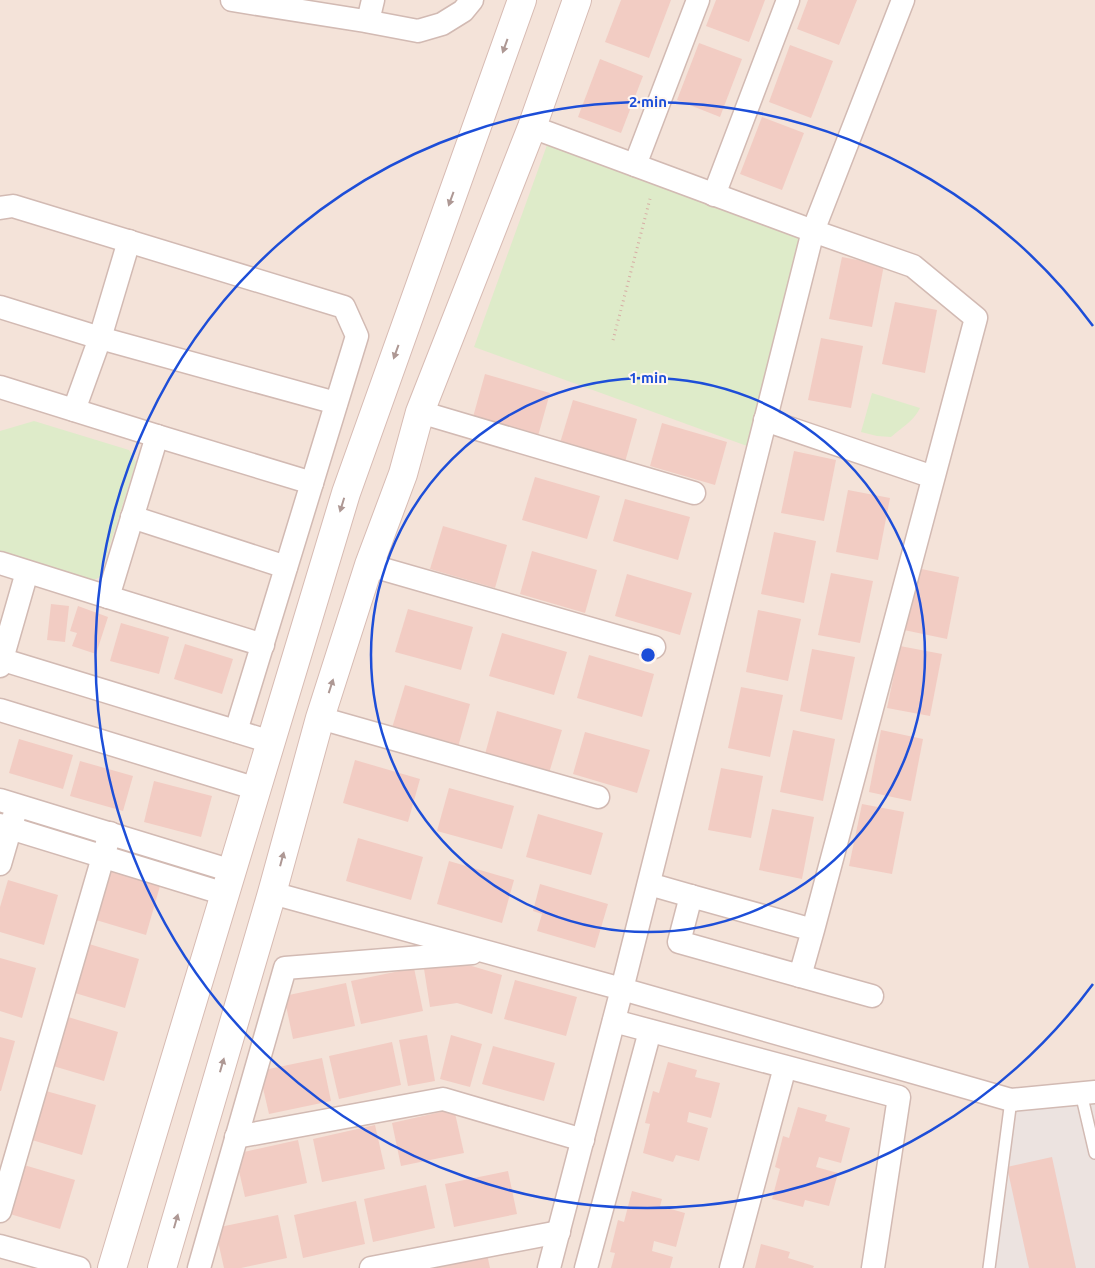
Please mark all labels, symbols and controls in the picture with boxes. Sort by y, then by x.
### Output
one-way arrow [501,39,509,54]
text: 2 min [629,93,667,110]
one-way arrow [447,192,455,207]
one-way arrow [392,345,400,360]
text: 1 min [629,369,667,386]
one-way arrow [338,498,346,513]
centre of rings [639,646,657,664]
one-way arrow [327,678,335,693]
one-way arrow [278,851,286,866]
one-way arrow [218,1058,226,1073]
one-way arrow [173,1214,181,1229]

